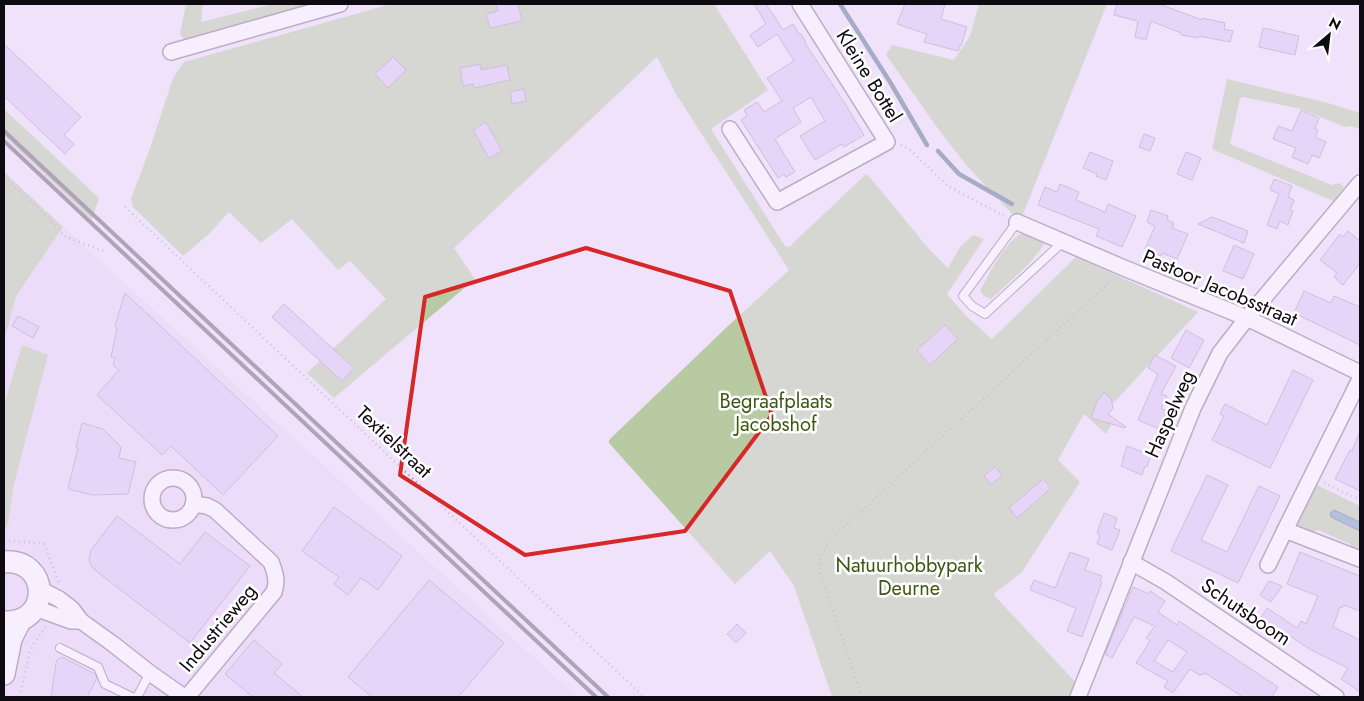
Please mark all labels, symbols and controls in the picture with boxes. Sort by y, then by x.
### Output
north arrow [1304,10,1354,60]
text: N [1325,12,1345,35]
street label: Kleine Bottel [829,24,909,128]
street label: Pastoor Jacobsstraat [1138,242,1302,334]
street label: Haspelweg [1138,365,1202,463]
park label: Begraafplaats Jacobshof [720,387,832,439]
street label: Textielstraat [350,399,439,485]
park label: Natuurhobbypark Deurne [835,551,983,603]
street label: Schutsboom [1195,571,1297,653]
street label: Industrieweg [172,578,264,678]

